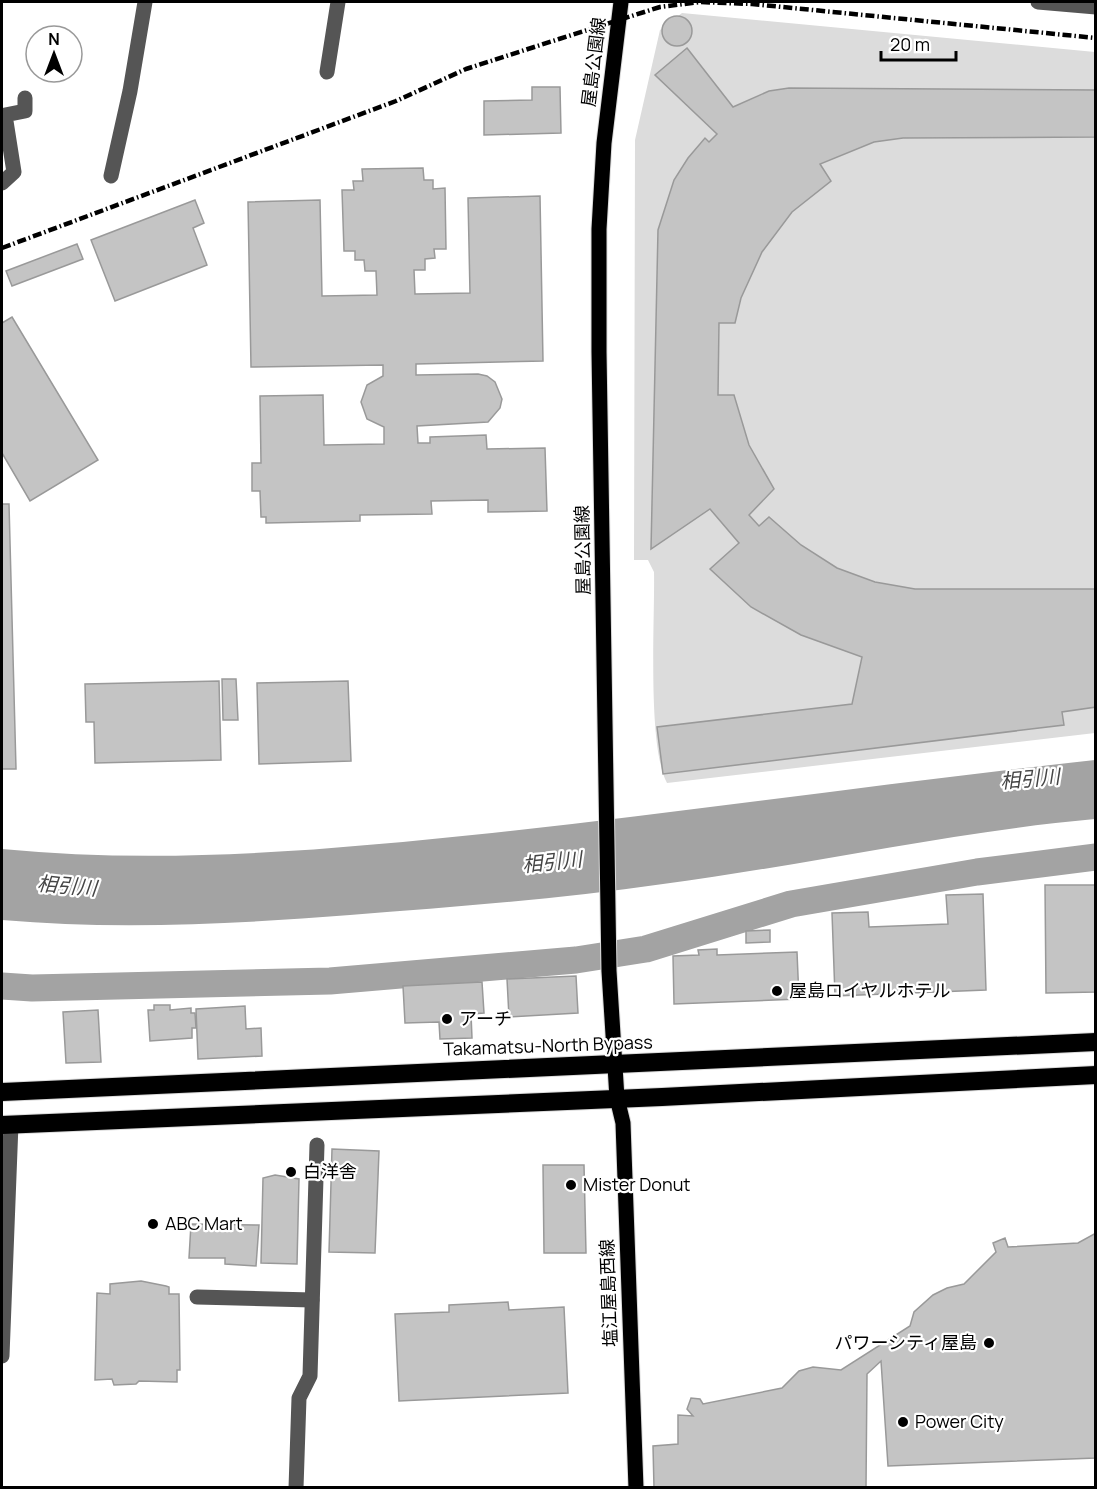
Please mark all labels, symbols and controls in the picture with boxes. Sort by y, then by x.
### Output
street label: 屋島公園線 [576,16,610,108]
north arrow [24,24,84,84]
scale bar [881,24,956,62]
text: N [48,28,60,50]
text: 20 m [890,32,930,56]
street label: 屋島公園線 [569,505,595,595]
water label: 相引川 [999,762,1063,795]
water label: 相引川 [521,845,585,878]
water label: 相引川 [36,869,100,902]
place label: 屋島ロイヤルホテル [789,978,950,1002]
marker: 屋島ロイヤルホテル [770,984,784,998]
place label: アーチ [459,1006,512,1030]
marker: アーチ [440,1012,454,1026]
street label: Takamatsu-North Bypass [443,1029,653,1061]
place label: 白洋舎 [303,1159,357,1183]
marker: 白洋舎 [284,1165,298,1179]
place label: Mister Donut [583,1172,691,1196]
marker: Mister Donut [564,1178,578,1192]
place label: ABC Mart [165,1211,243,1235]
marker: ABC Mart [146,1217,160,1231]
street label: 塩江屋島西線 [594,1239,622,1347]
place label: パワーシティ屋島 [834,1330,977,1354]
marker: パワーシティ屋島 [982,1336,996,1350]
place label: Power City [915,1409,1004,1433]
marker: Power City [896,1415,910,1429]

